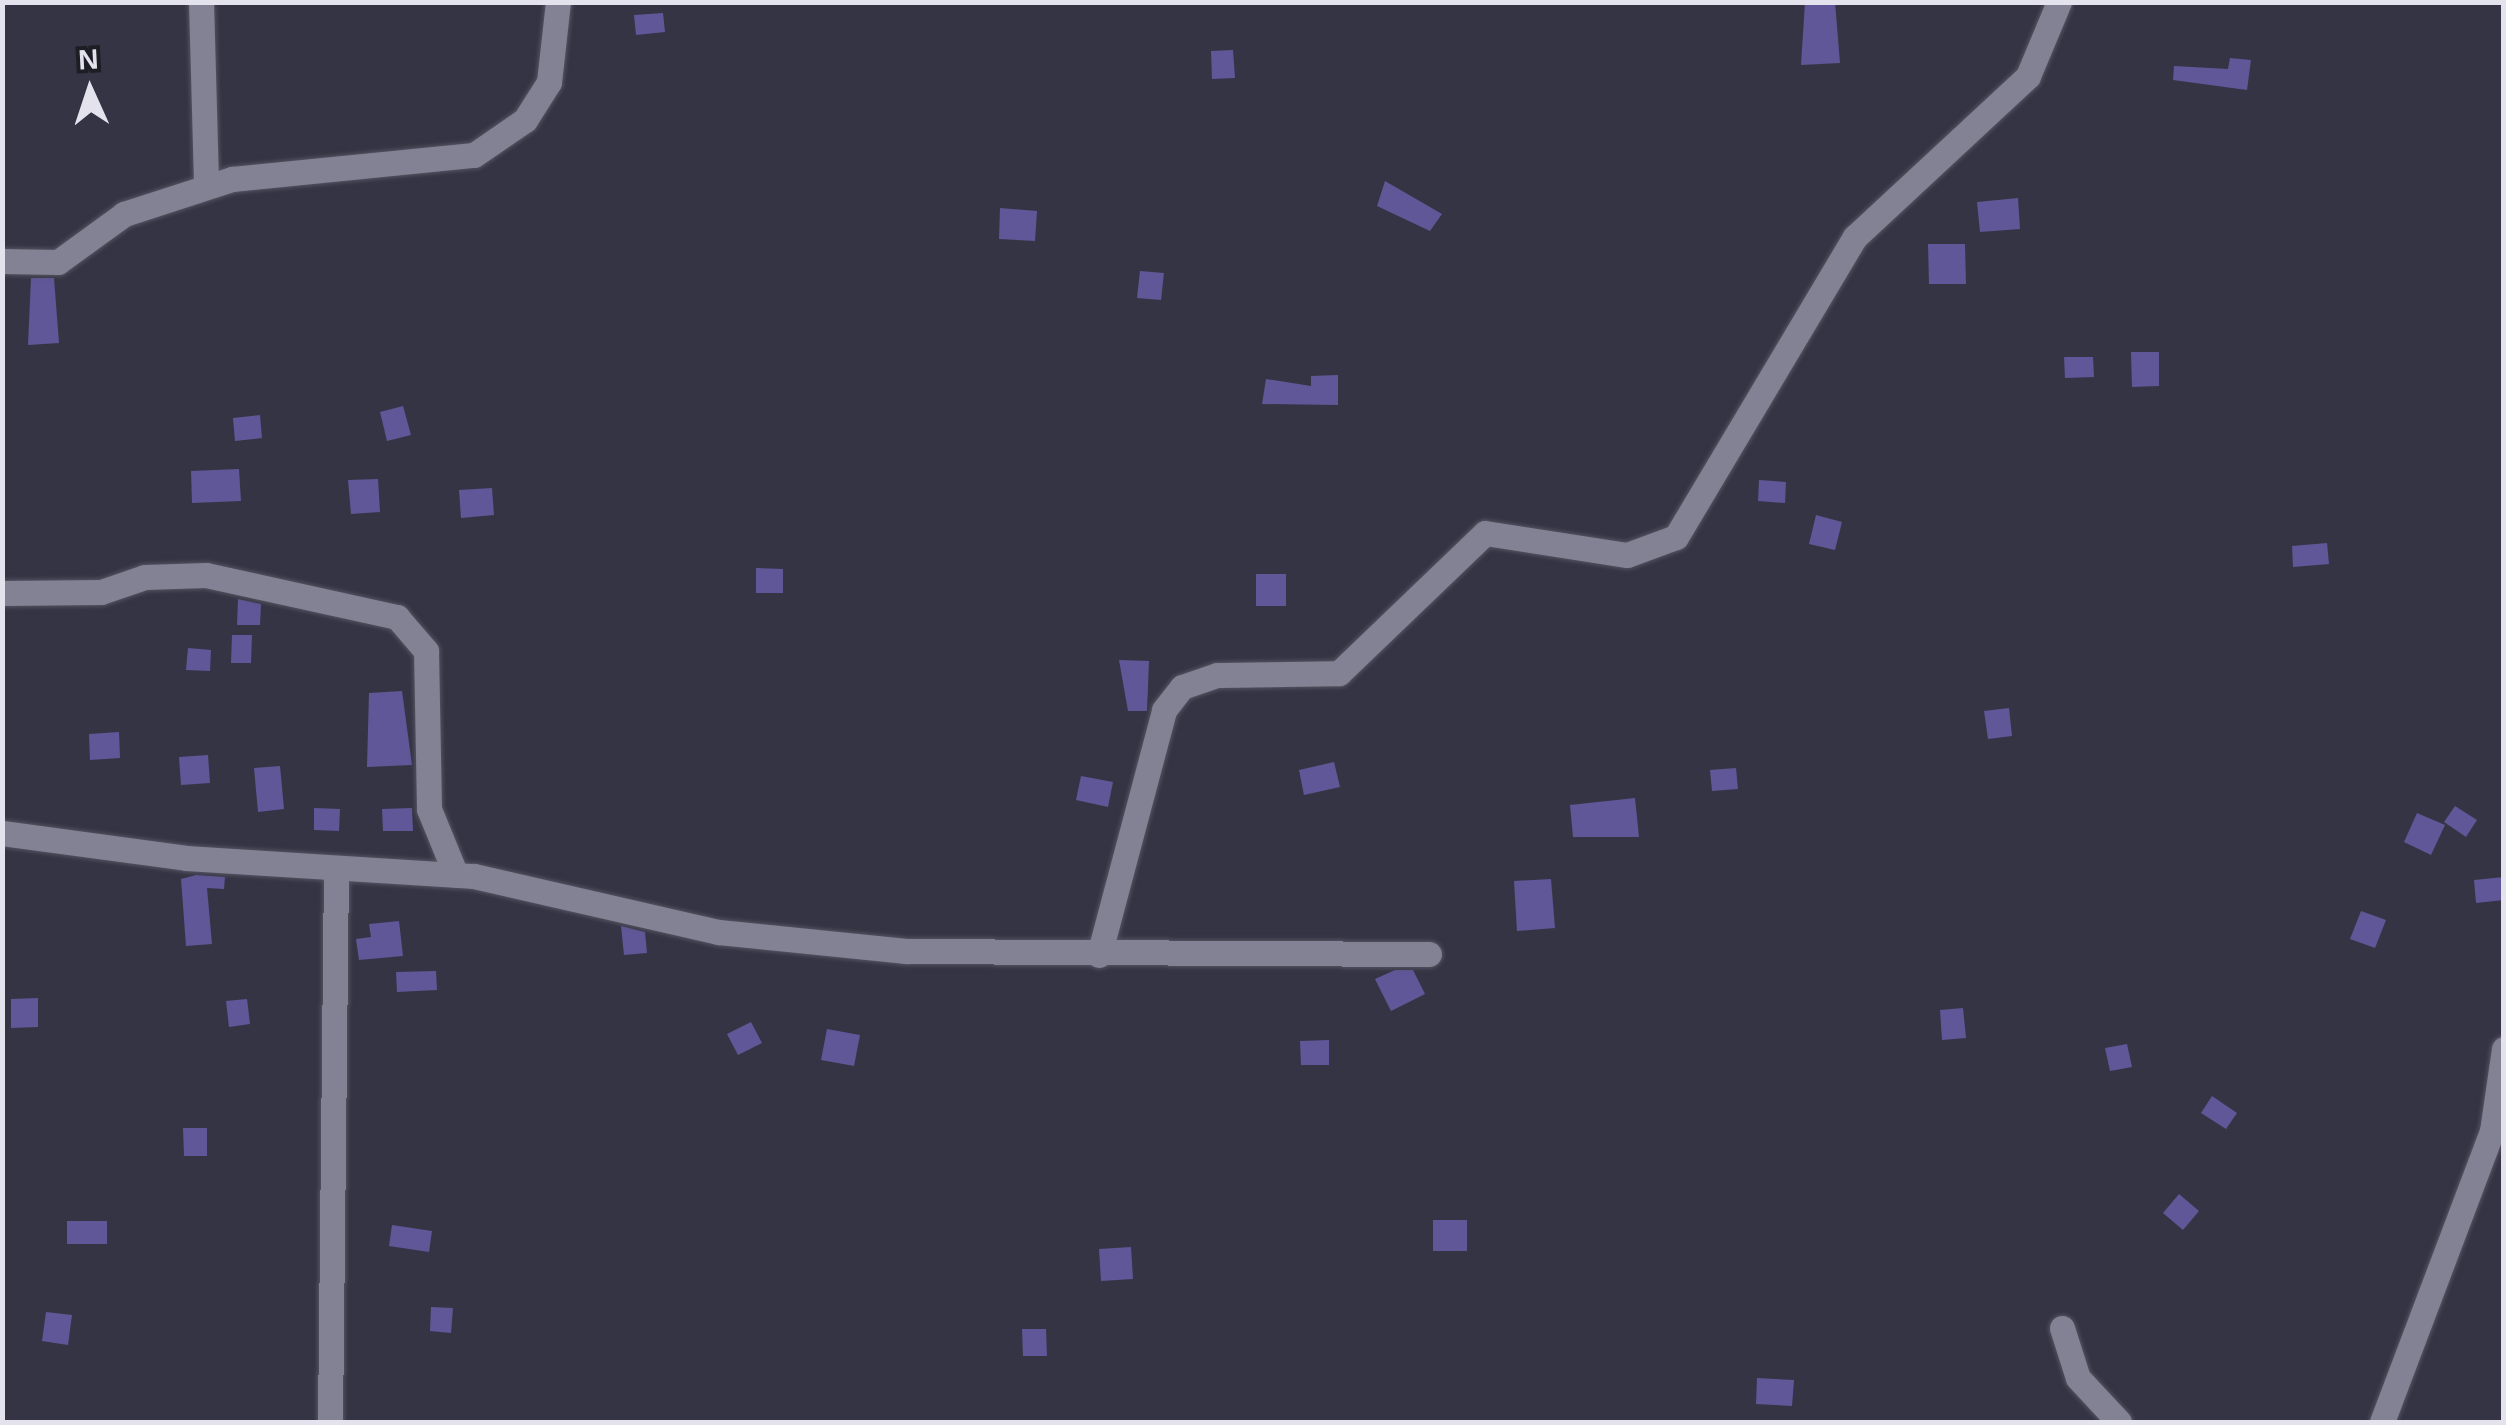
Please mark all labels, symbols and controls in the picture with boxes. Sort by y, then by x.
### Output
north arrow [40,40,140,140]
text: N [77,44,99,76]

